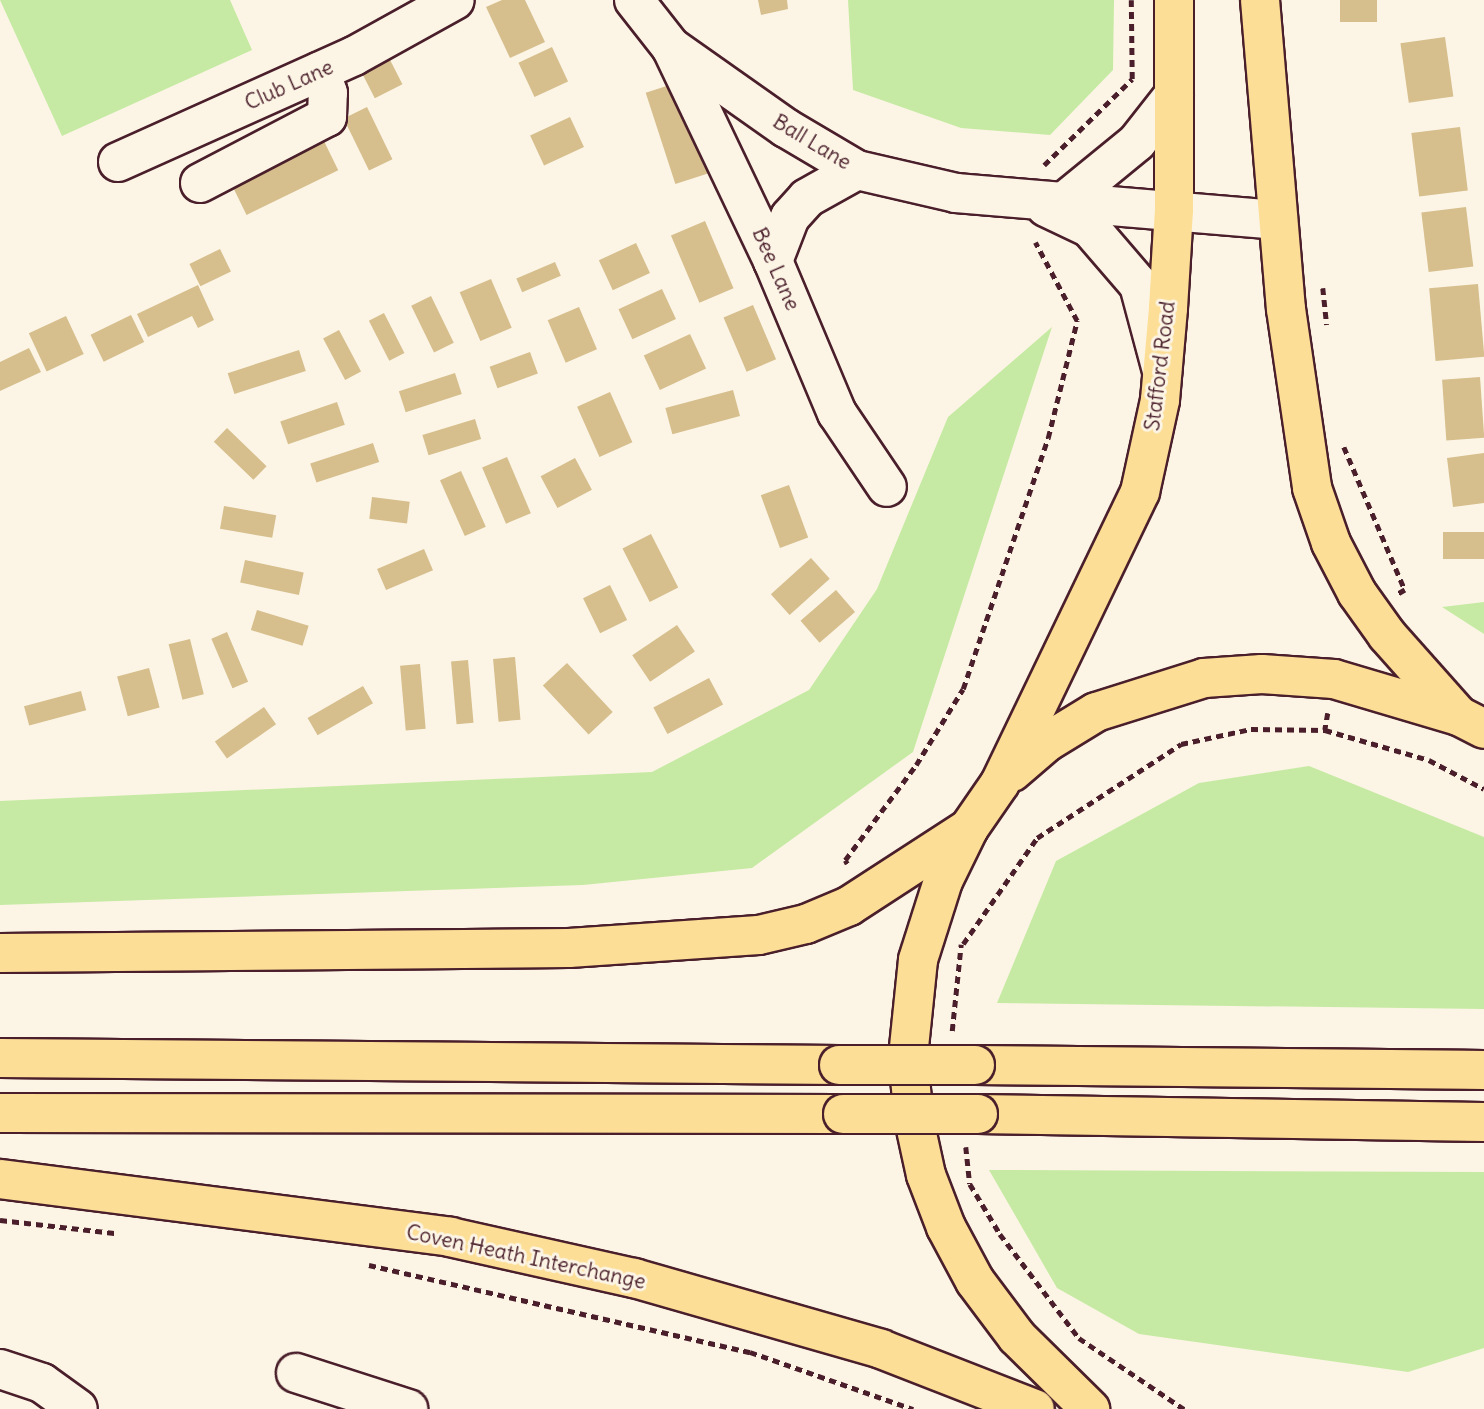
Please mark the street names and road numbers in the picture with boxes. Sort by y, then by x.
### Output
street label: Club Lane [241,54,337,116]
street label: Ball Lane [768,109,856,175]
street label: Bee Lane [747,224,805,314]
street label: Stafford Road [1140,300,1180,432]
street label: Coven Heath Interchange [404,1219,648,1295]

